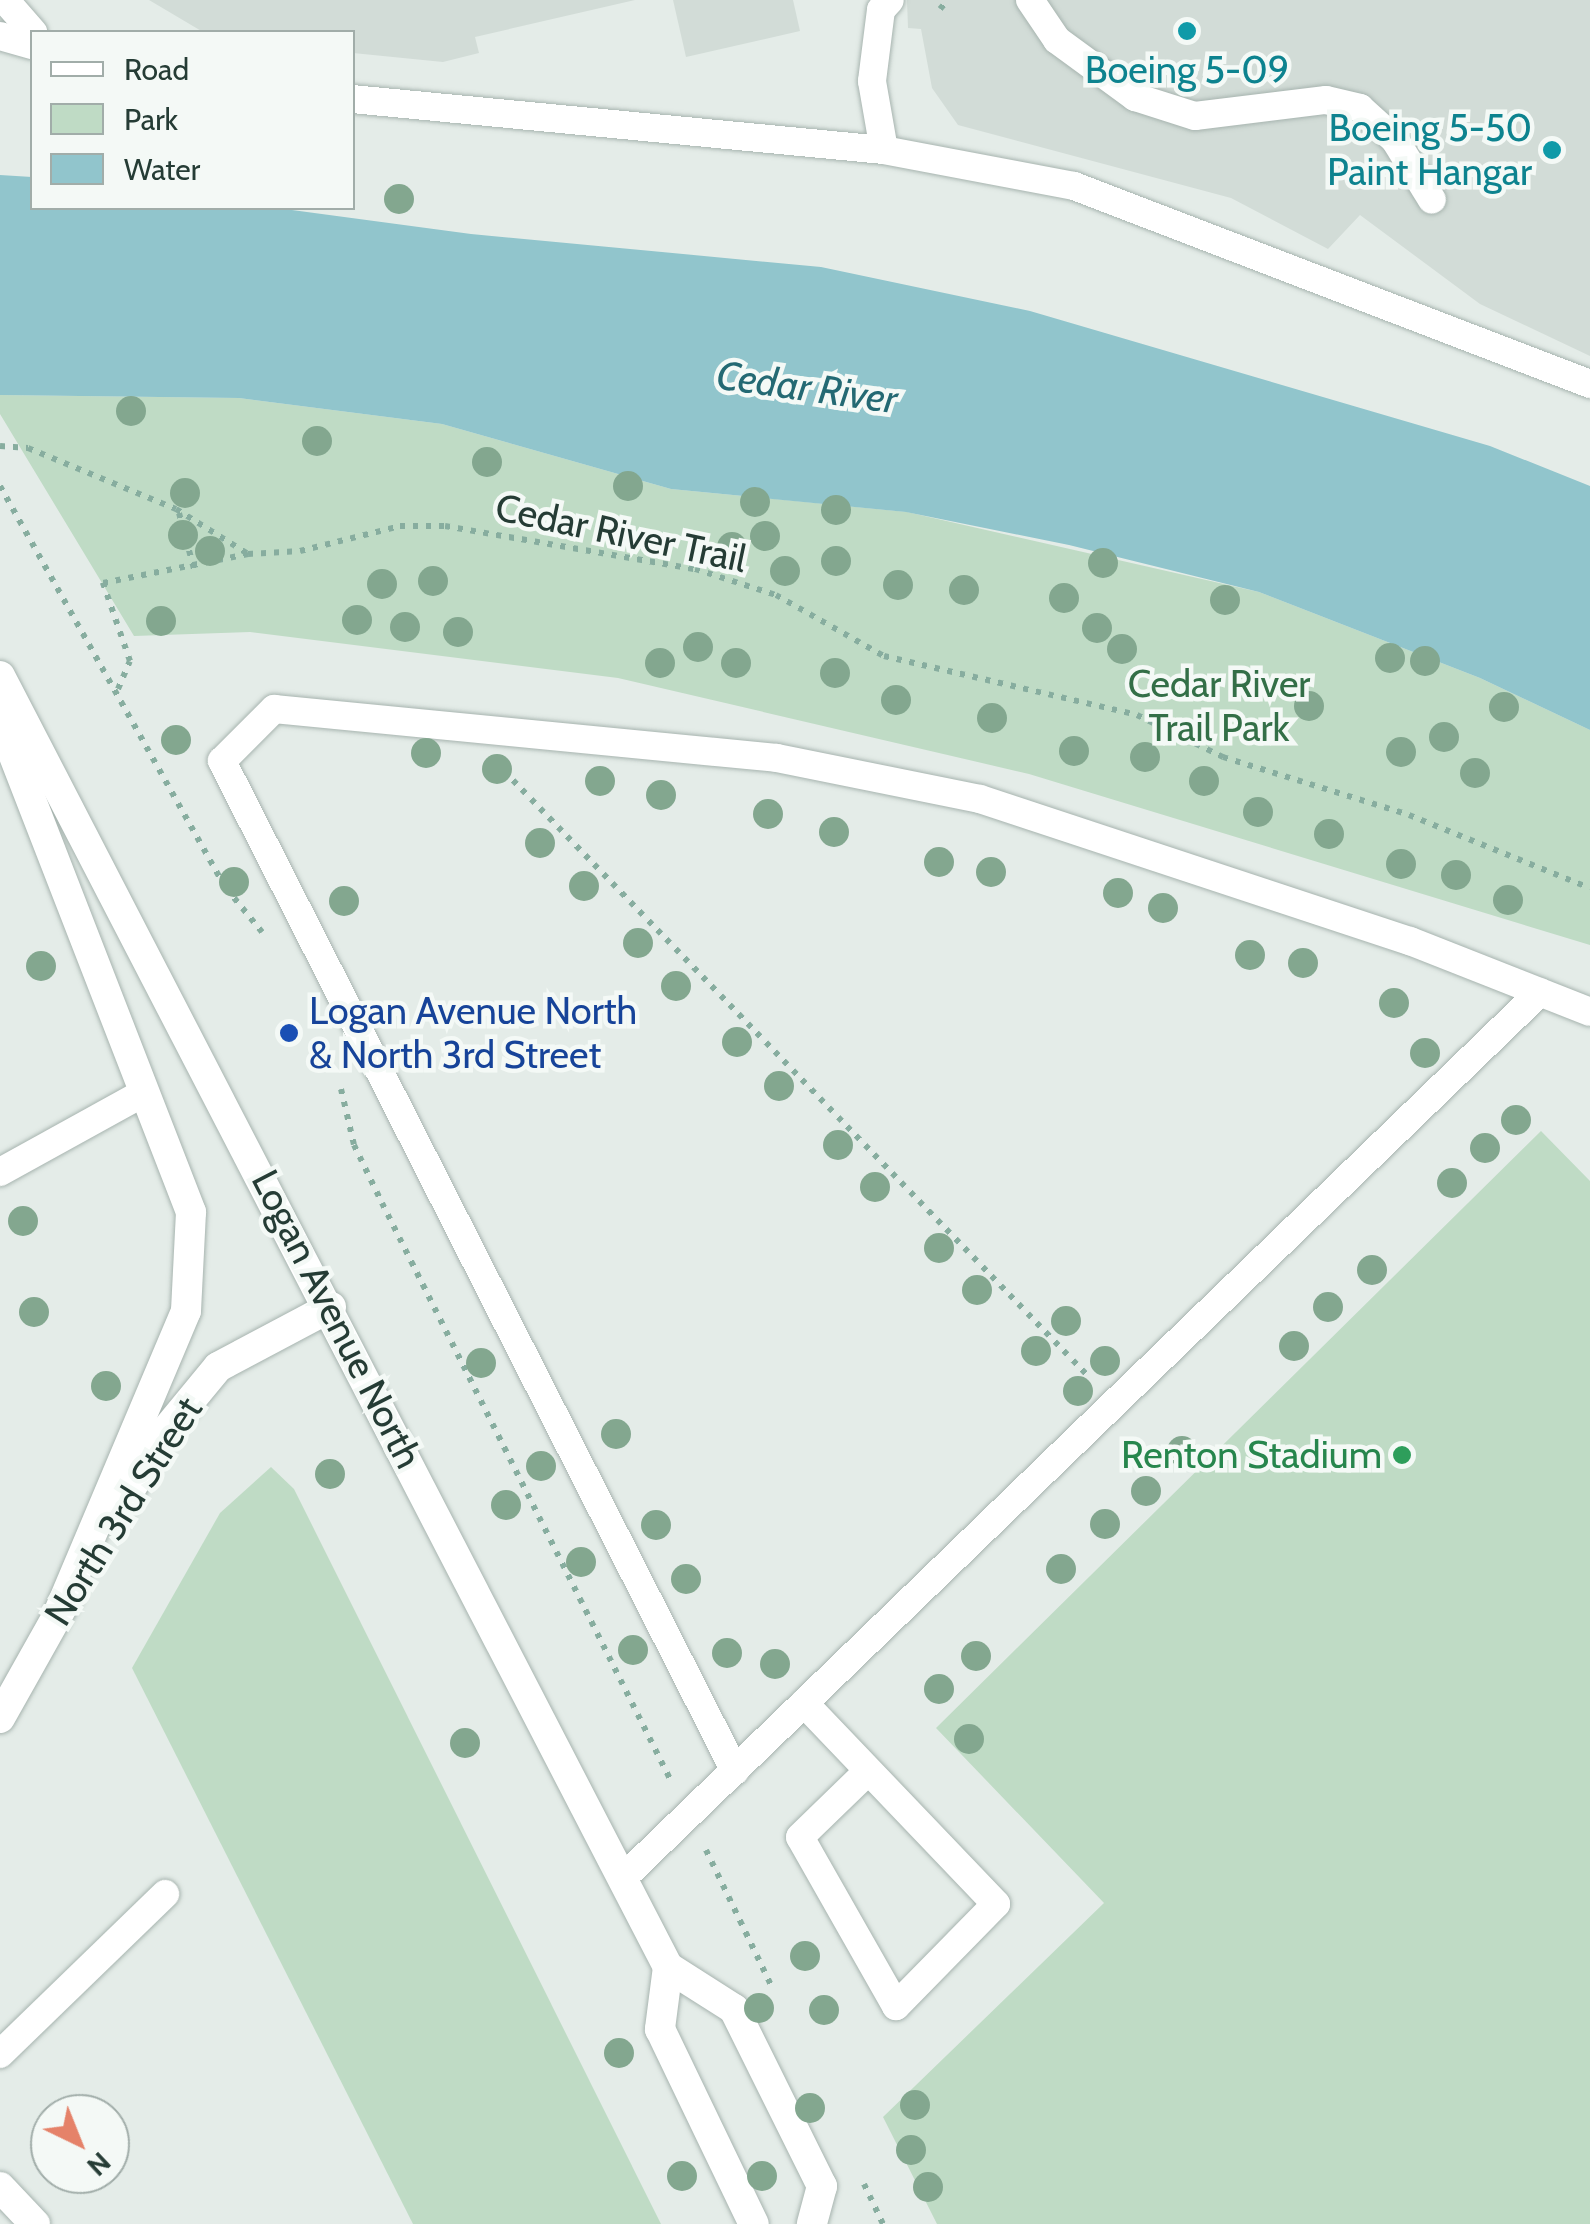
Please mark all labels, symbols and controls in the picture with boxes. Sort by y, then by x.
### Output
marker: Boeing 5-09 [1176,20,1198,42]
legend [30,30,355,210]
place label: Boeing 5-09 [1085,47,1289,93]
text: Road [124,51,189,88]
text: Park [124,101,178,138]
place label: Boeing 5-50 Paint Hangar [1327,105,1532,194]
marker: Boeing 5-50 Paint Hangar [1541,139,1563,161]
text: Water [124,151,200,188]
water label: Cedar River [714,351,900,423]
street label: Cedar River Trail [491,484,751,582]
park label: Cedar River Trail Park [1128,661,1310,751]
place label: Logan Avenue North & North 3rd Street [309,988,637,1078]
marker: Logan Avenue North & North 3rd Street [278,1022,300,1044]
street label: Logan Avenue North [242,1162,432,1476]
street label: North 3rd Street [35,1388,211,1634]
place label: Renton Stadium [1121,1432,1382,1478]
marker: Renton Stadium [1391,1444,1413,1466]
north arrow [30,2094,130,2194]
text: N [80,2145,118,2184]

